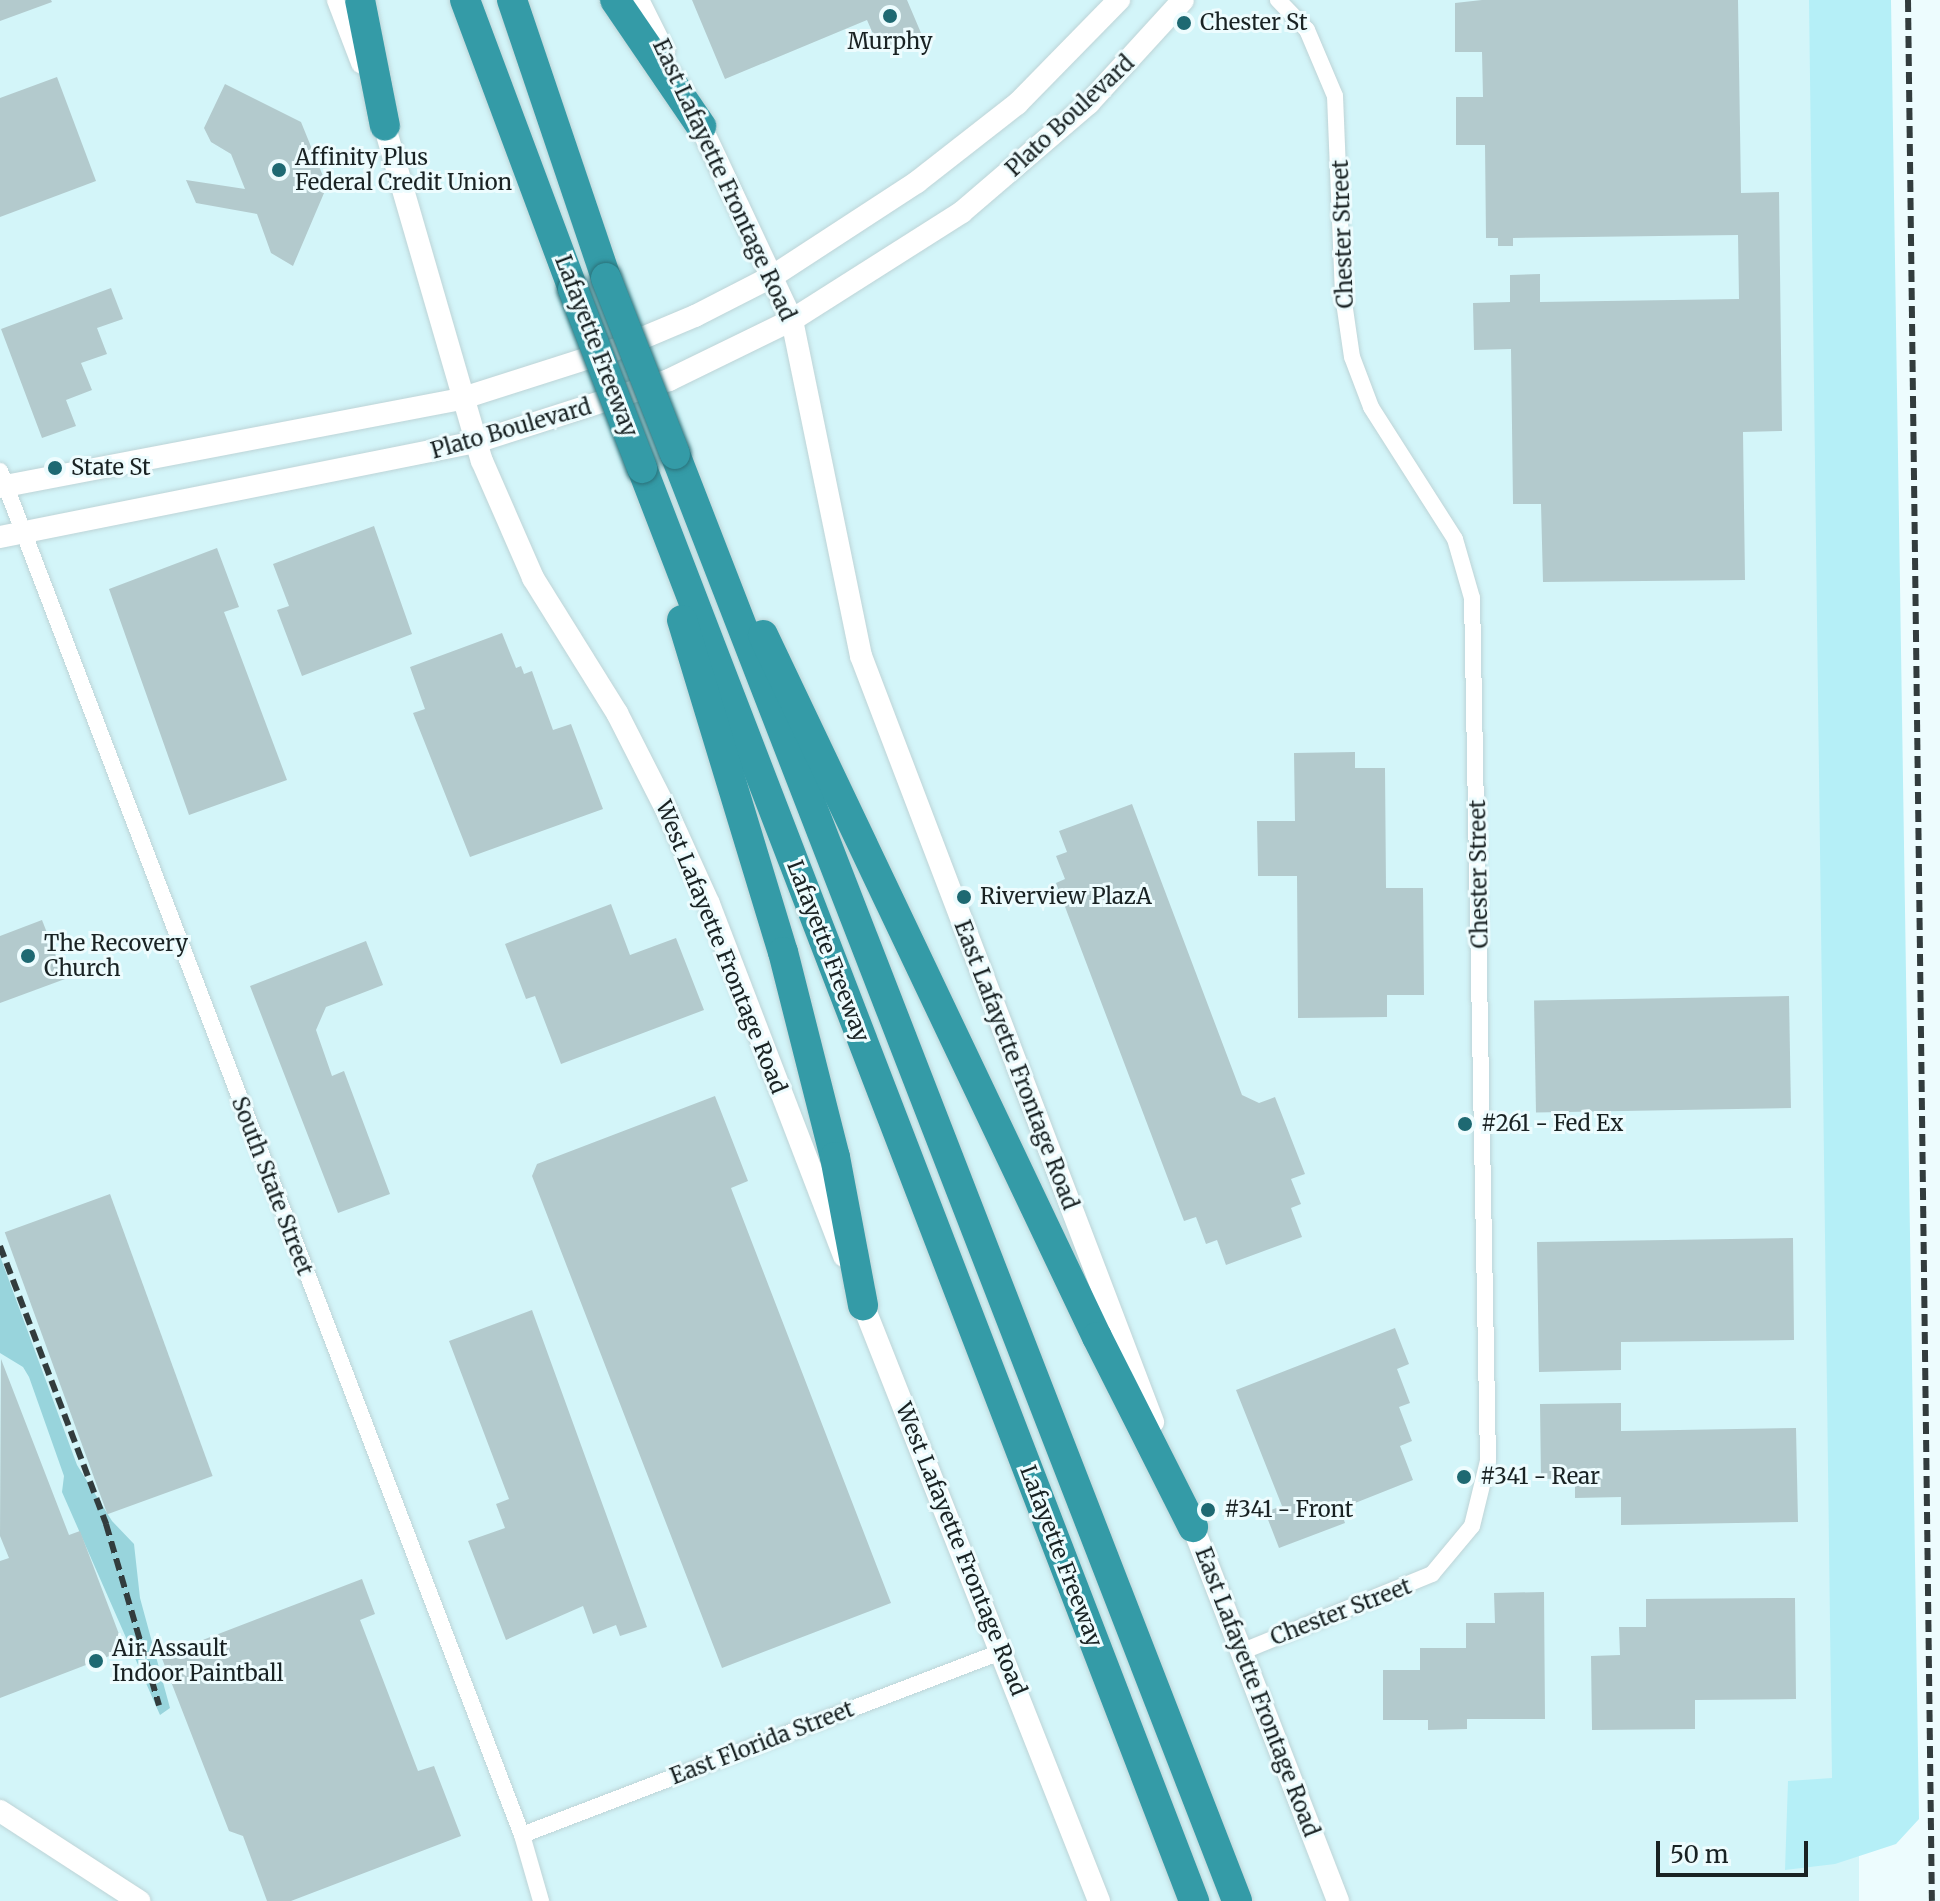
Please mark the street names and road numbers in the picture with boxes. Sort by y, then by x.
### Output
street label: East Lafayette Frontage Road [647,35,801,325]
street label: Plato Boulevard [1001,50,1139,182]
street label: Chester Street [1327,159,1359,309]
street label: Lafayette Freeway [549,252,643,440]
street label: Plato Boulevard [428,394,594,464]
street label: West Lafayette Frontage Road [650,797,792,1097]
street label: Chester Street [1465,799,1493,949]
street label: Lafayette Freeway [781,857,875,1045]
street label: East Lafayette Frontage Road [949,917,1083,1213]
street label: South State Street [226,1093,318,1279]
street label: West Lafayette Frontage Road [890,1399,1032,1699]
street label: Lafayette Freeway [1014,1462,1108,1650]
street label: East Lafayette Frontage Road [1190,1544,1324,1840]
street label: Chester Street [1267,1573,1415,1651]
street label: East Florida Street [666,1696,858,1790]

